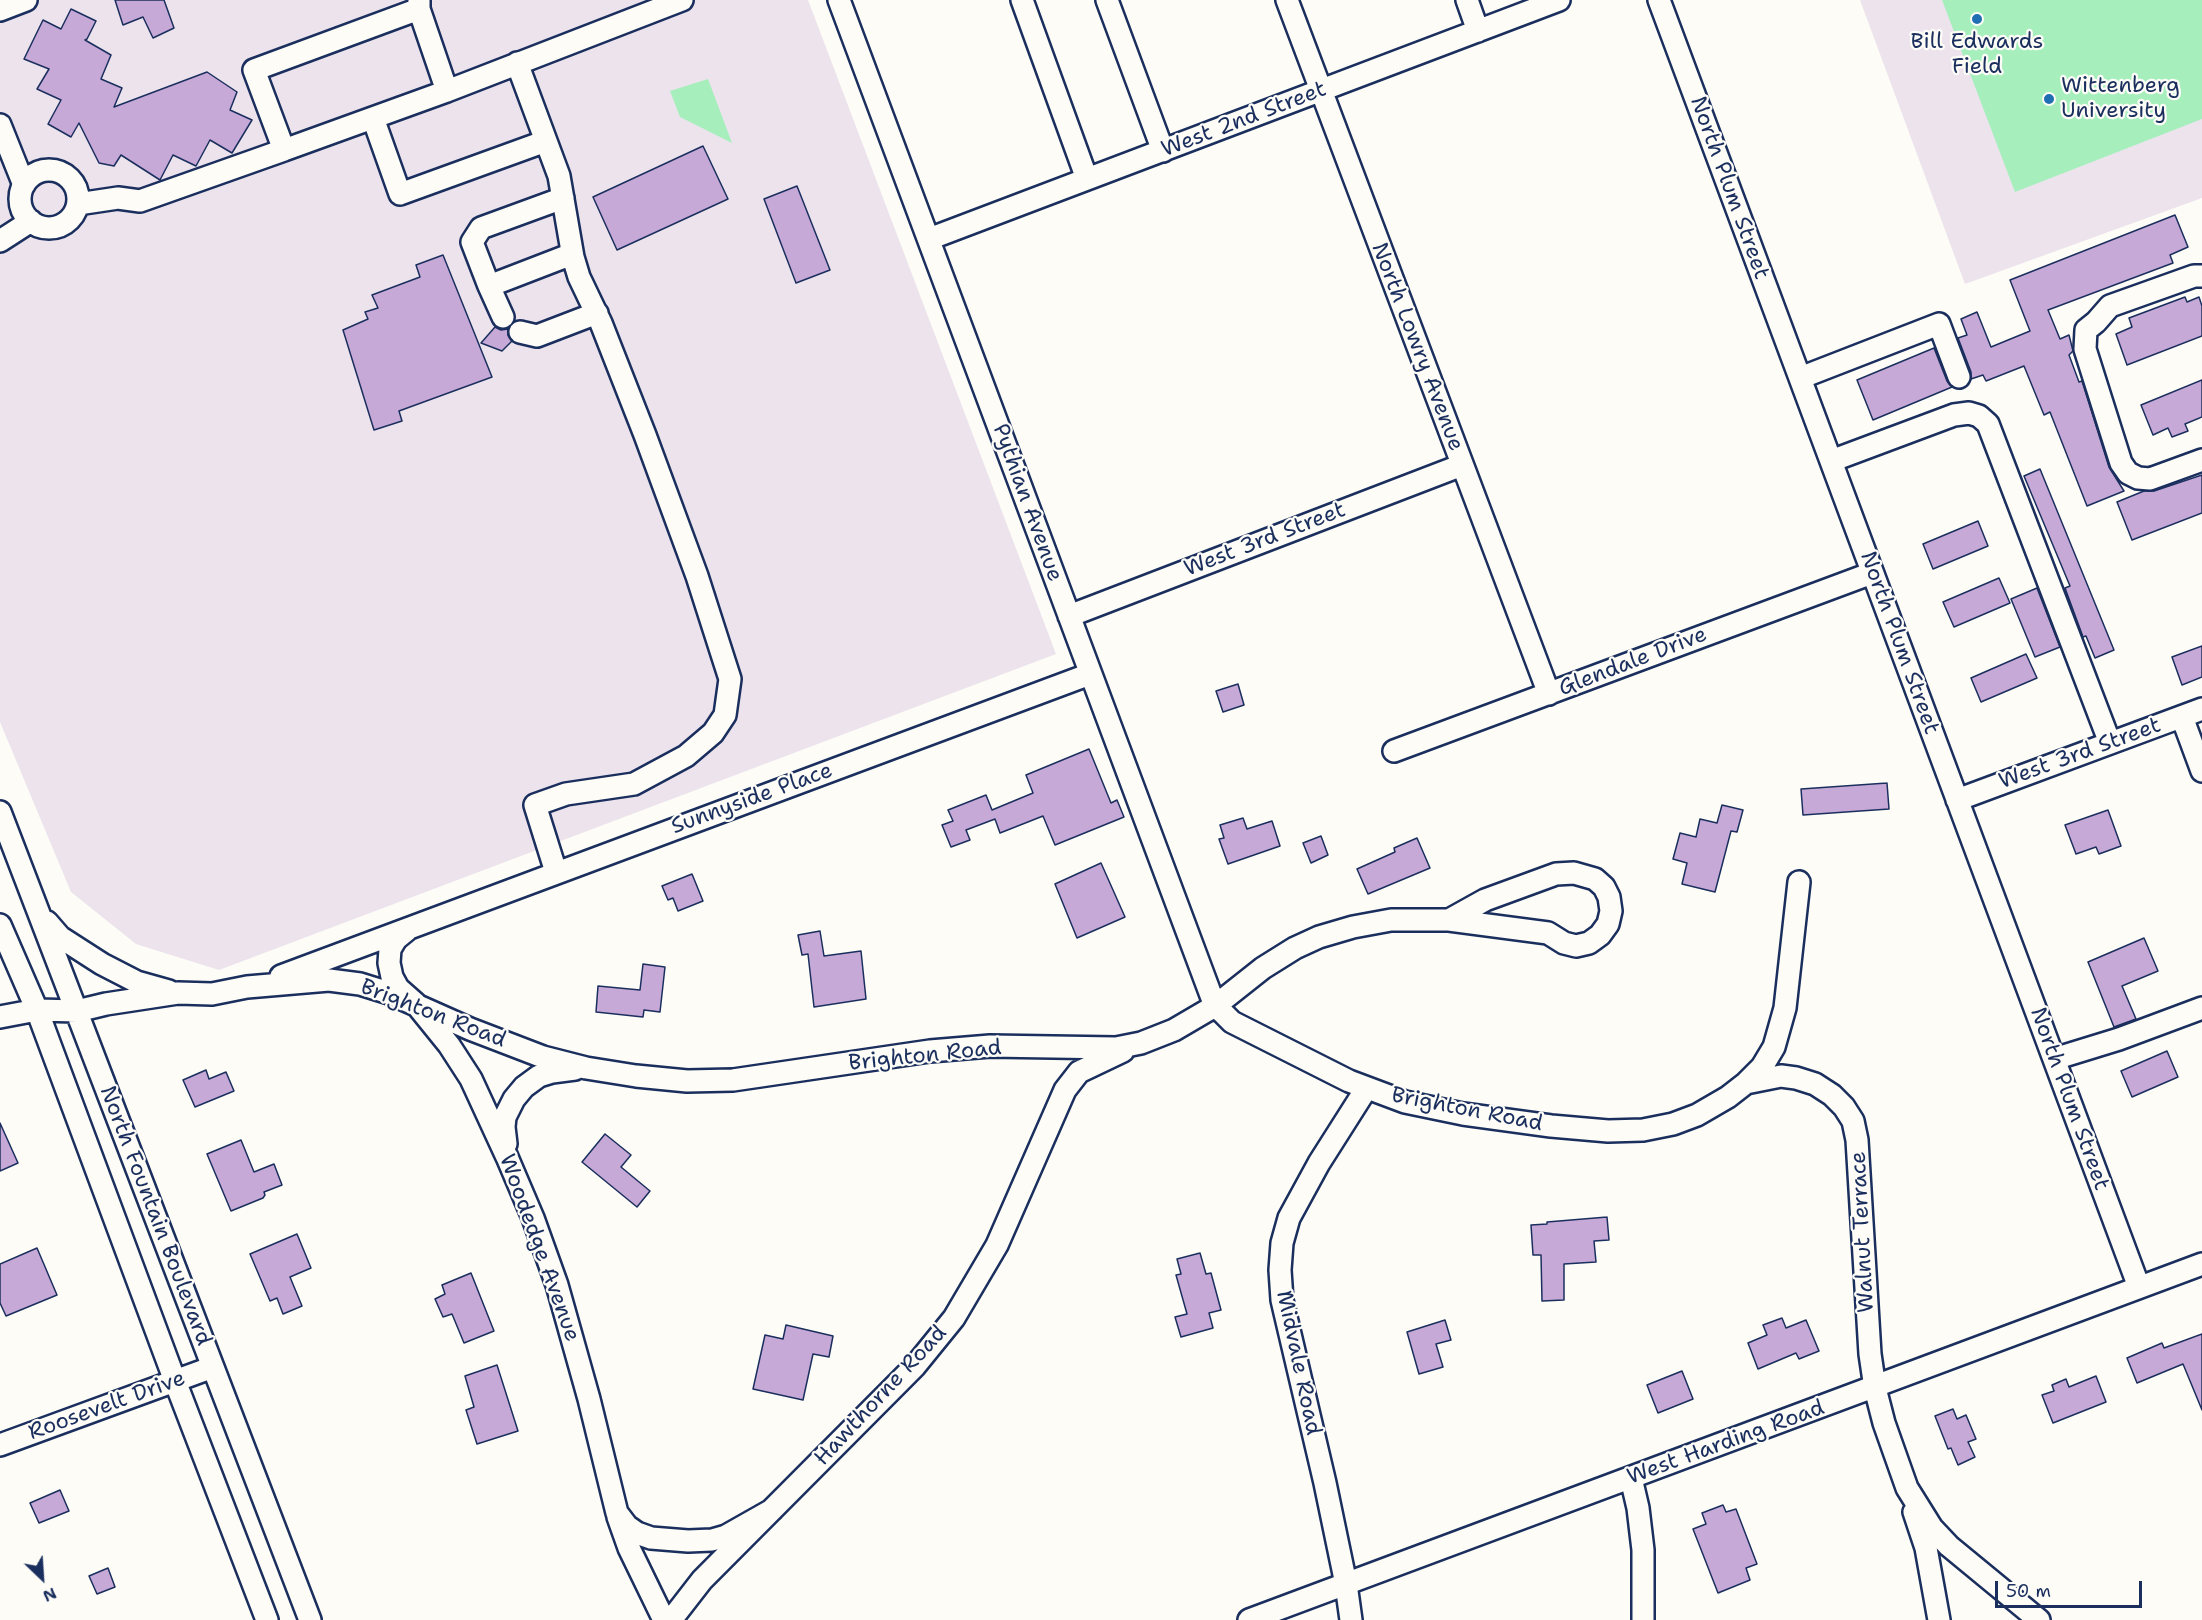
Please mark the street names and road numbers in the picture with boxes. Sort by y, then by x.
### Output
street label: West 2nd Street [1158,76,1330,164]
street label: North Plum Street [1684,93,1774,283]
street label: North Lowry Avenue [1365,239,1469,455]
street label: Pythian Avenue [986,421,1068,585]
street label: West 3rd Street [1181,497,1349,583]
street label: North Plum Street [1854,548,1944,738]
street label: Glendale Drive [1555,622,1711,702]
street label: West 3rd Street [1995,712,2165,796]
street label: Sunnyside Place [668,758,836,840]
street label: Brighton Road [357,974,509,1054]
street label: North Plum Street [2024,1004,2114,1194]
street label: Brighton Road [847,1035,1003,1077]
street label: Brighton Road [1389,1082,1545,1138]
street label: North Fountain Boulevard [93,1083,217,1349]
street label: Woodedge Avenue [493,1151,585,1345]
street label: Walnut Terrace [1846,1151,1880,1313]
street label: Midvale Road [1270,1288,1326,1438]
street label: Hawthorne Road [809,1320,953,1472]
street label: Roosevelt Drive [25,1365,189,1447]
street label: West Harding Road [1624,1395,1828,1491]

